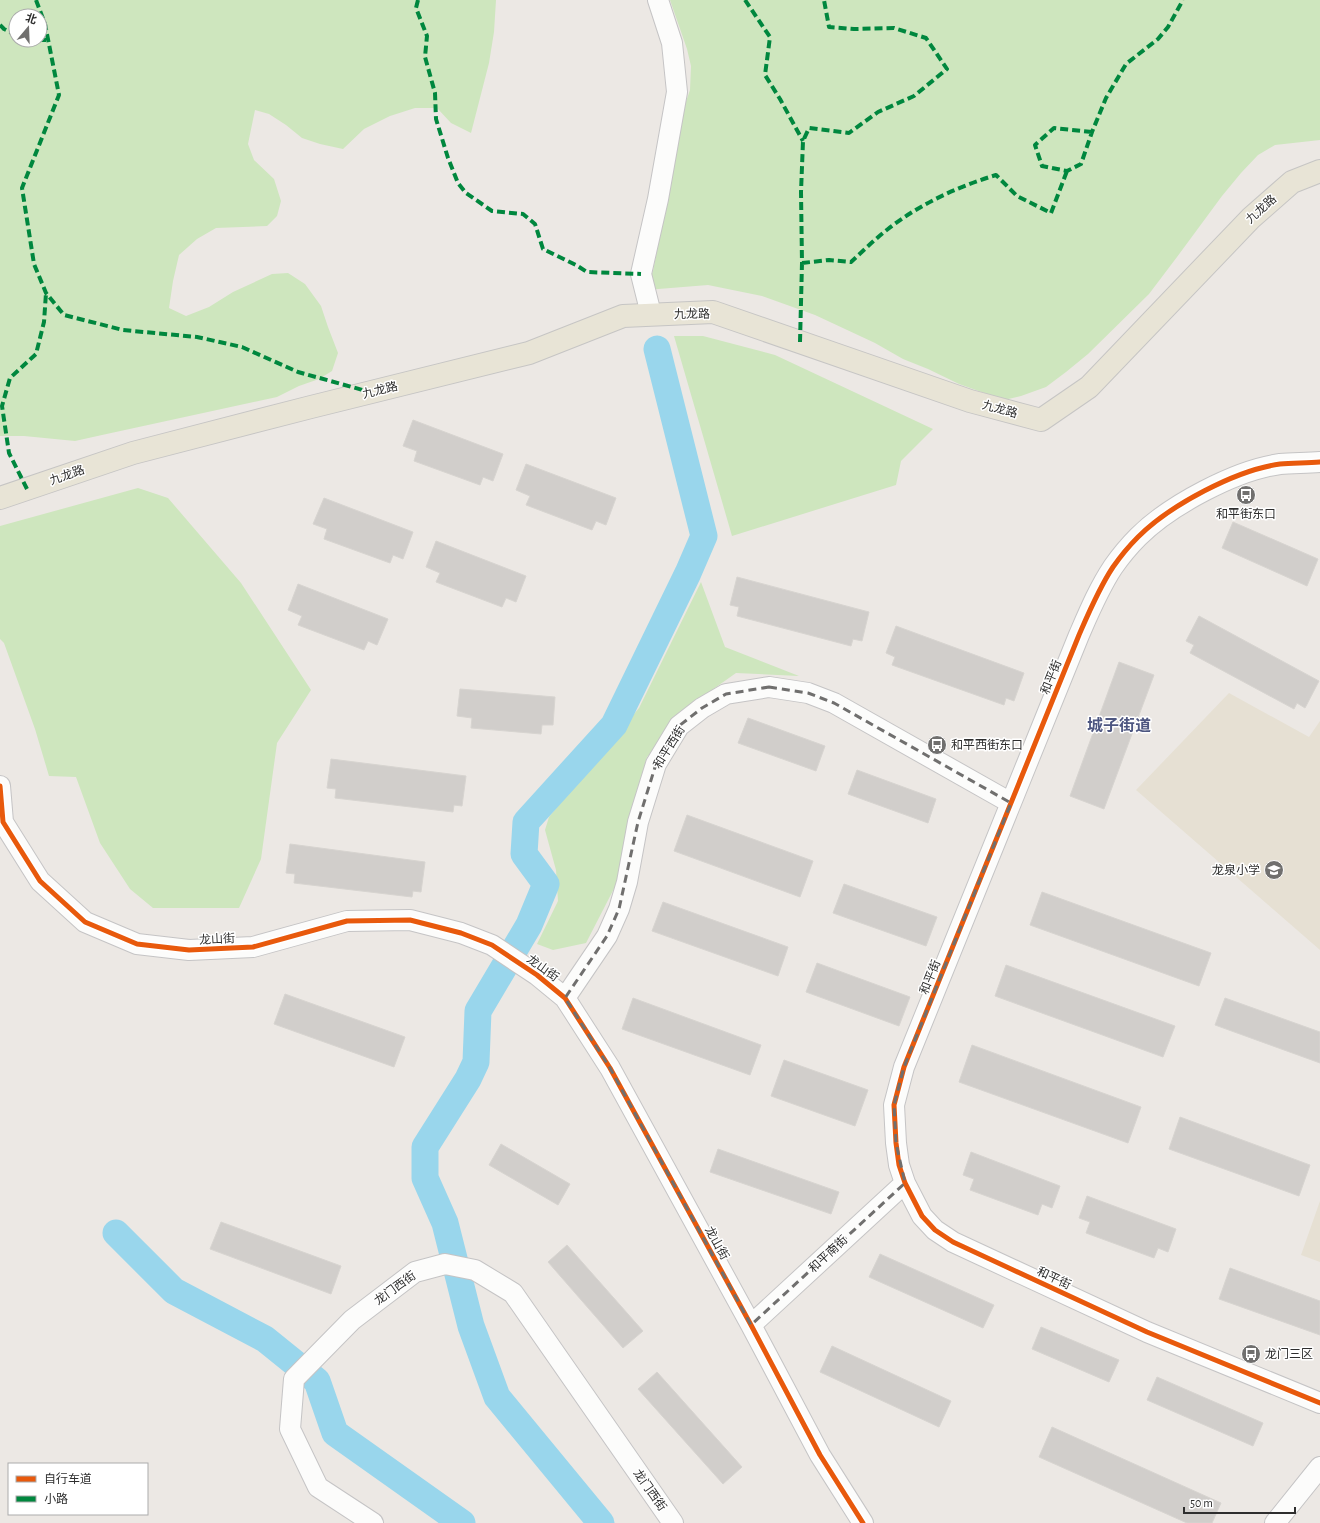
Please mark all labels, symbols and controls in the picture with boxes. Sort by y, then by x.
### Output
north arrow [8,8,48,48]
text: 北 [24,12,38,26]
street label: 九龙路 [1243,192,1278,226]
street label: 九龙路 [674,307,710,320]
street label: 九龙路 [361,379,399,400]
street label: 九龙路 [981,398,1019,419]
street label: 九龙路 [48,463,86,487]
bus stop icon: 和平街东口 [1235,484,1257,506]
place label: 和平街东口 [1216,507,1276,520]
street label: 和平街 [1038,658,1063,696]
district label: 城子街道 [1087,716,1151,734]
street label: 和平西街 [650,723,687,771]
bus stop icon: 和平西街东口 [926,734,948,756]
place label: 和平西街东口 [951,738,1023,751]
school or university icon: 龙泉小学 [1263,859,1285,881]
place label: 龙泉小学 [1212,863,1260,876]
street label: 龙山街 [199,931,235,946]
street label: 龙山街 [525,952,562,983]
street label: 和平街 [917,958,942,996]
street label: 龙山街 [703,1224,732,1262]
street label: 和平南街 [806,1233,850,1275]
street label: 和平街 [1035,1264,1073,1291]
street label: 龙门西街 [371,1268,418,1307]
bus stop icon: 龙门三区 [1240,1343,1262,1365]
place label: 龙门三区 [1265,1347,1313,1360]
legend [8,1463,148,1515]
street label: 龙门西街 [631,1466,670,1513]
text: 自行车道 [44,1472,92,1485]
scale bar [1184,1489,1295,1515]
text: 小路 [44,1492,68,1505]
text: 50 m [1190,1497,1213,1509]

